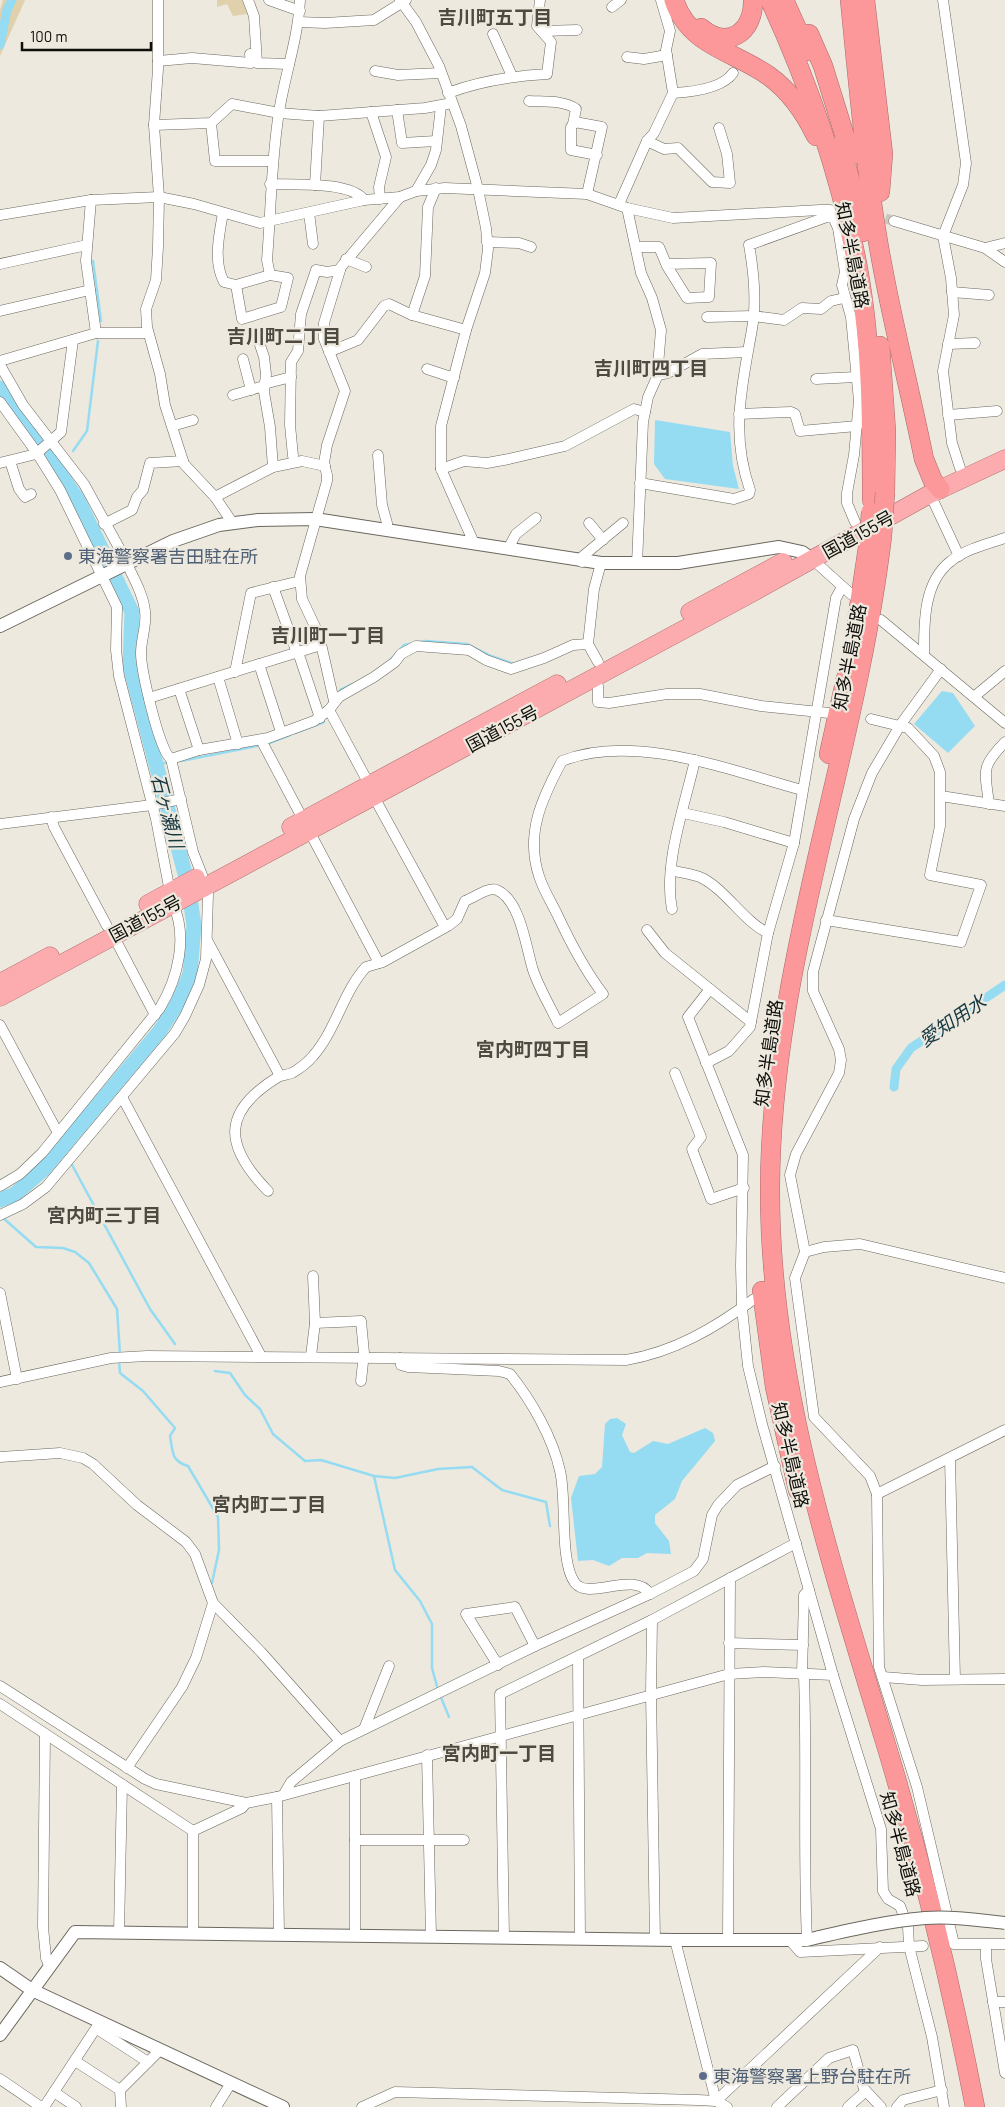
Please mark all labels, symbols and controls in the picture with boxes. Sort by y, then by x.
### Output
district label: 吉川町五丁目 [438,5,552,28]
scale bar [22,20,151,52]
text: 100 m [30,27,68,45]
street label: 知多半島道路 [832,200,874,310]
district label: 吉川町二丁目 [227,324,341,347]
district label: 吉川町四丁目 [594,356,708,379]
street label: 国道155号 [818,505,898,563]
place label: 東海警察署吉田駐在所 [78,545,258,567]
marker: 東海警察署吉田駐在所 [62,550,74,562]
street label: 知多半島道路 [828,602,870,712]
district label: 吉川町一丁目 [271,623,385,646]
street label: 国道155号 [462,700,542,756]
water label: 石ヶ瀬川 [147,771,189,853]
street label: 国道155号 [105,890,185,946]
water label: 愛知用水 [914,988,992,1051]
street label: 知多半島道路 [750,998,786,1108]
district label: 宮内町四丁目 [476,1037,590,1060]
district label: 宮内町三丁目 [47,1203,161,1226]
street label: 知多半島道路 [768,1400,814,1510]
district label: 宮内町二丁目 [212,1492,326,1515]
district label: 宮内町一丁目 [442,1741,556,1764]
street label: 知多半島道路 [876,1789,926,1899]
place label: 東海警察署上野台駐在所 [713,2065,911,2087]
marker: 東海警察署上野台駐在所 [697,2070,709,2082]

